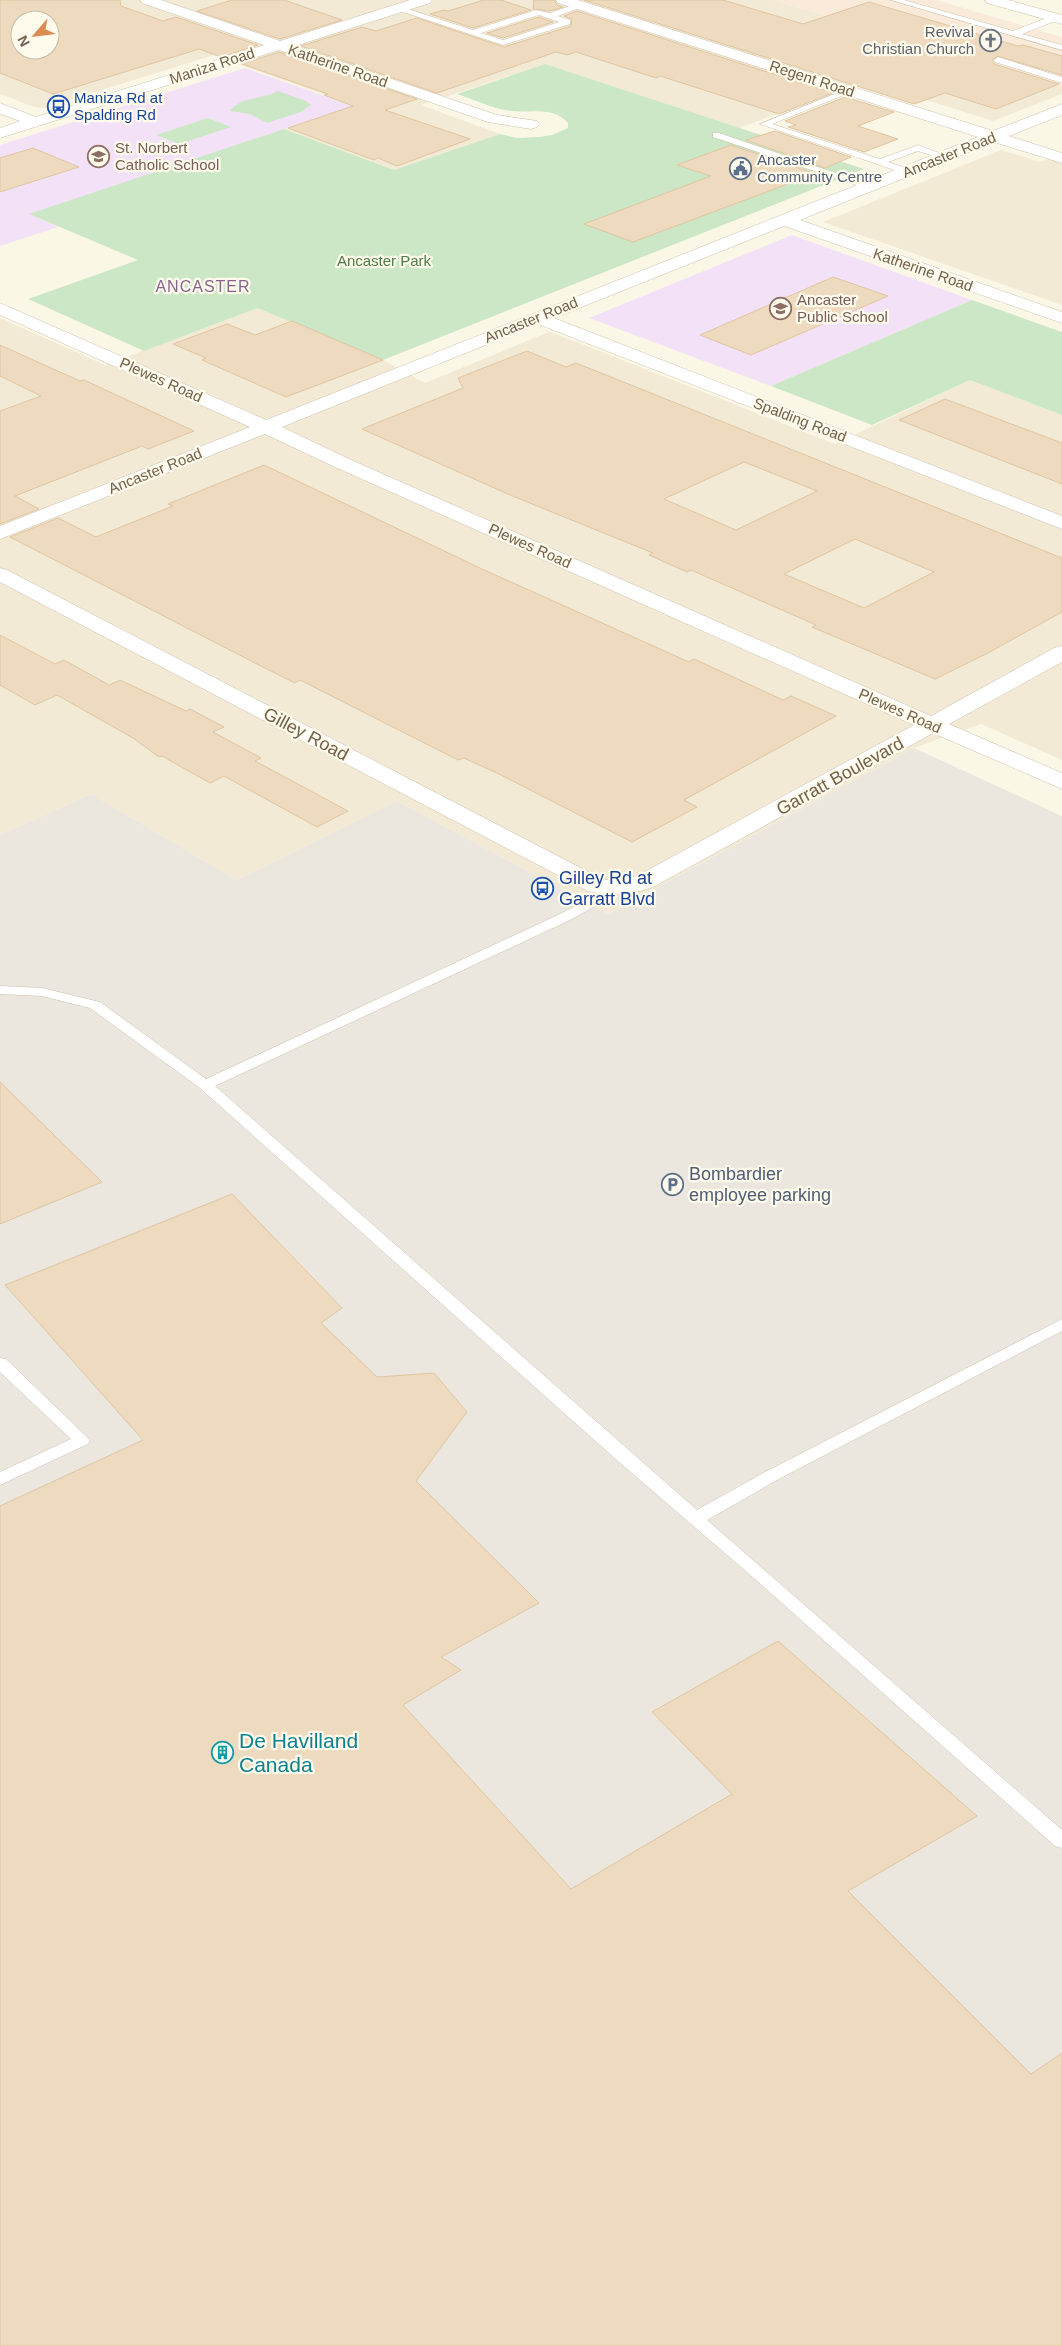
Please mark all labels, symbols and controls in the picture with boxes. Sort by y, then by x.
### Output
north arrow [10,10,60,60]
place label: Revival Christian Church [862,23,974,57]
church icon: Revival Christian Church [978,29,1002,53]
text: N [14,33,33,49]
street label: Katherine Road [286,41,390,91]
street label: Maniza Road [167,44,257,87]
street label: Regent Road [767,57,857,100]
place label: Maniza Rd at Spalding Rd [74,89,163,123]
bus stop icon: Maniza Rd at Spalding Rd [46,95,70,119]
street label: Ancaster Road [900,128,998,181]
place label: St. Norbert Catholic School [115,139,219,173]
school or university icon: St. Norbert Catholic School [87,145,111,169]
place label: Ancaster Community Centre [757,151,882,185]
public building icon: Ancaster Community Centre [729,157,753,181]
street label: Katherine Road [871,245,975,295]
park label: Ancaster Park [337,252,432,269]
district label: ANCASTER [155,278,251,295]
place label: Ancaster Public School [797,291,888,325]
street label: Ancaster Road [482,293,580,346]
school or university icon: Ancaster Public School [769,297,793,321]
street label: Plewes Road [117,354,205,405]
street label: Spalding Road [751,394,849,445]
street label: Ancaster Road [106,444,204,497]
street label: Plewes Road [486,520,574,571]
street label: Plewes Road [856,685,944,736]
street label: Gilley Road [260,703,352,765]
street label: Garratt Boulevard [773,733,907,819]
place label: Gilley Rd at Garratt Blvd [559,868,655,909]
bus stop icon: Gilley Rd at Garratt Blvd [531,876,555,900]
place label: Bombardier employee parking [689,1164,831,1205]
parking icon: Bombardier employee parking [661,1172,685,1196]
place label: De Havilland Canada [239,1729,358,1776]
building icon: De Havilland Canada [211,1741,235,1765]

